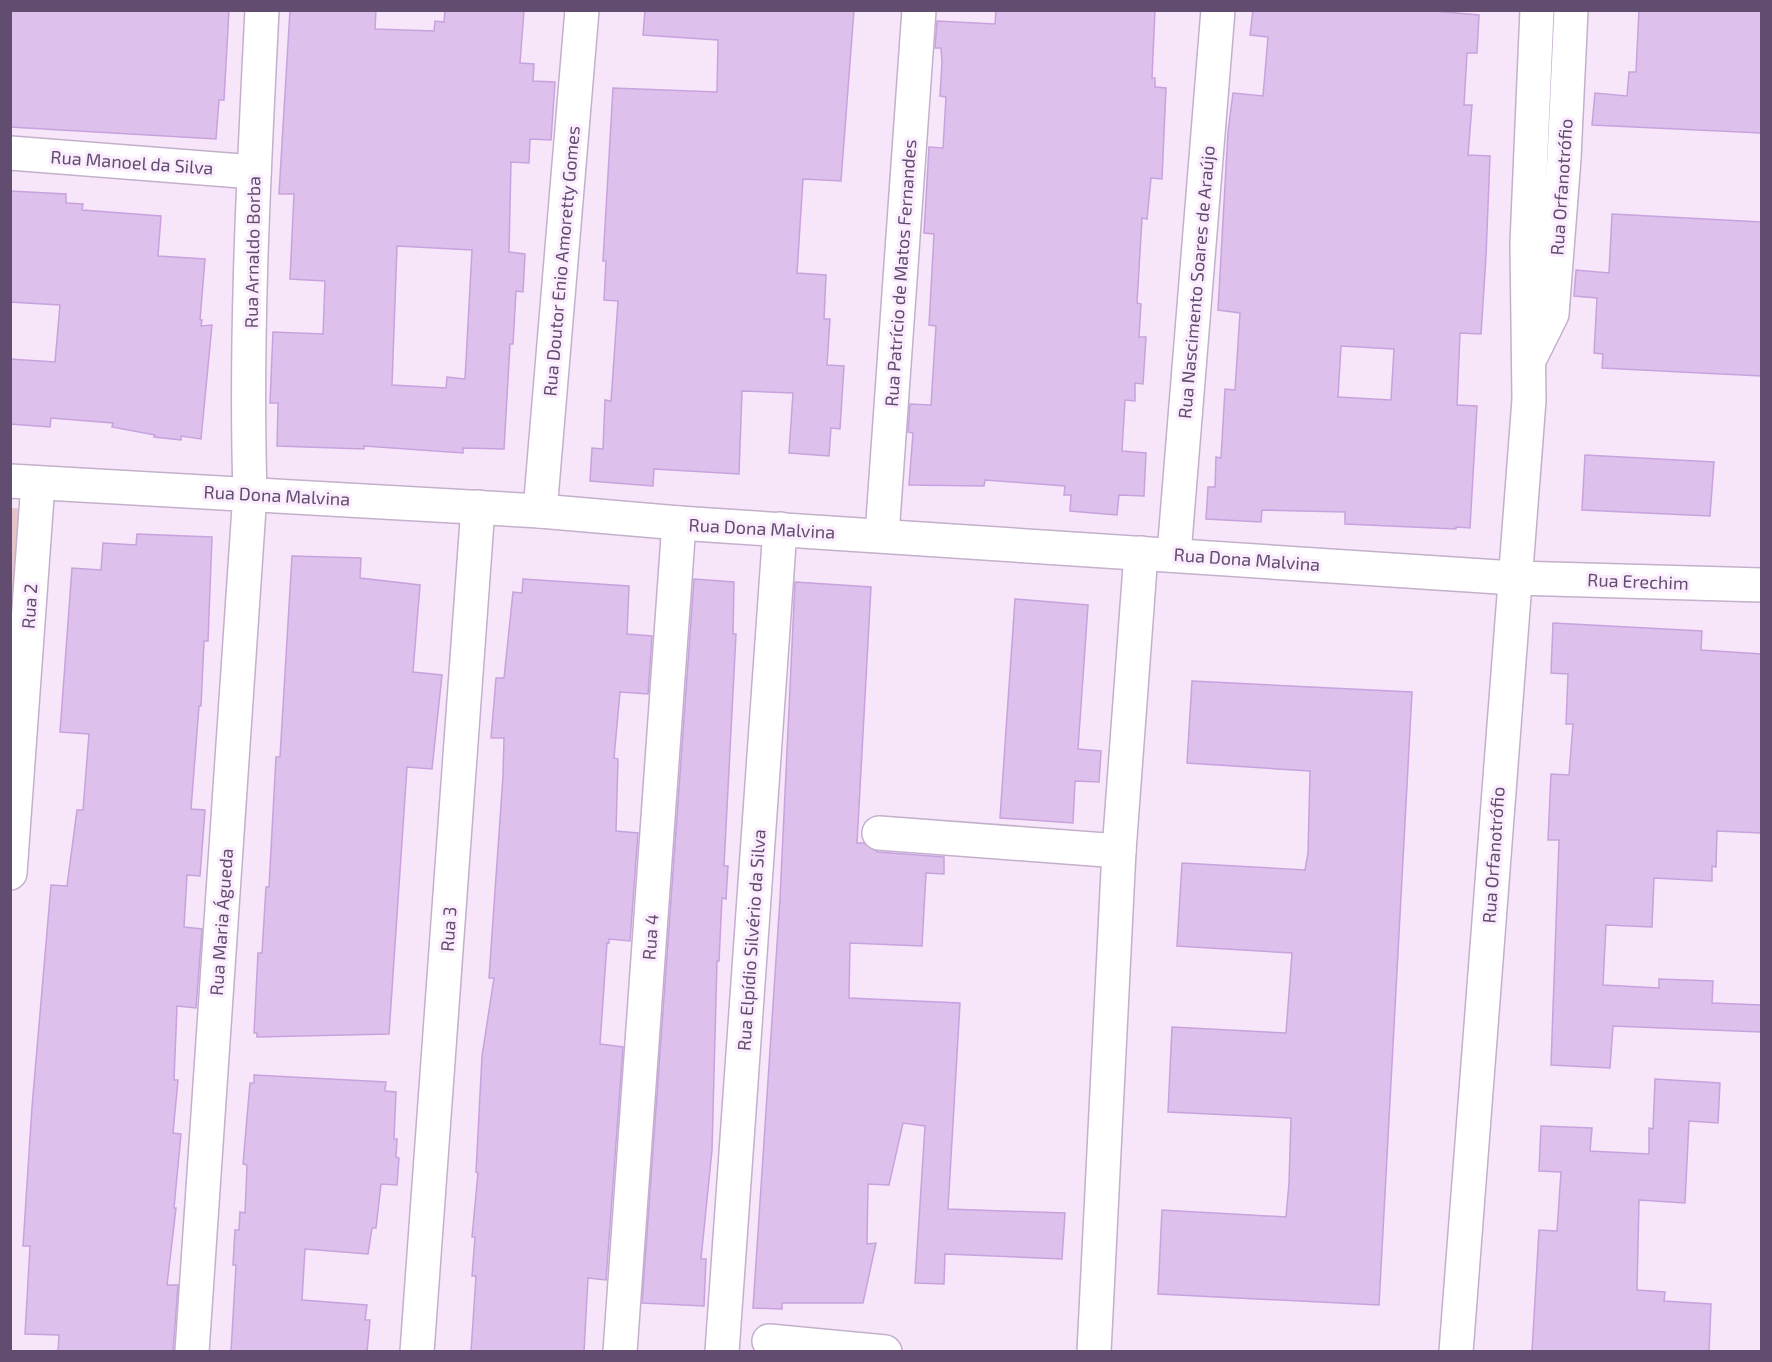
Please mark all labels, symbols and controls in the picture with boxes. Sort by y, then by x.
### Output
street label: Rua Orfanotrófio [1545,118,1577,256]
street label: Rua Doutor Enio Amoretty Gomes [538,125,584,397]
street label: Rua Patrício de Matos Fernandes [880,139,920,407]
street label: Rua Manoel da Silva [50,145,214,179]
street label: Rua Nascimento Soares de Araújo [1173,145,1219,419]
street label: Rua Arnaldo Borba [240,176,264,328]
street label: Rua Dona Malvina [203,480,351,510]
street label: Rua Dona Malvina [688,513,836,543]
street label: Rua Dona Malvina [1173,543,1321,575]
street label: Rua Erechim [1587,568,1689,594]
street label: Rua 2 [16,583,42,629]
street label: Rua Orfanotrófio [1477,786,1509,924]
street label: Rua Elpídio Silvério da Silva [732,828,770,1052]
street label: Rua Maria Águeda [205,848,237,996]
street label: Rua 3 [435,906,461,952]
street label: Rua 4 [637,913,663,961]

